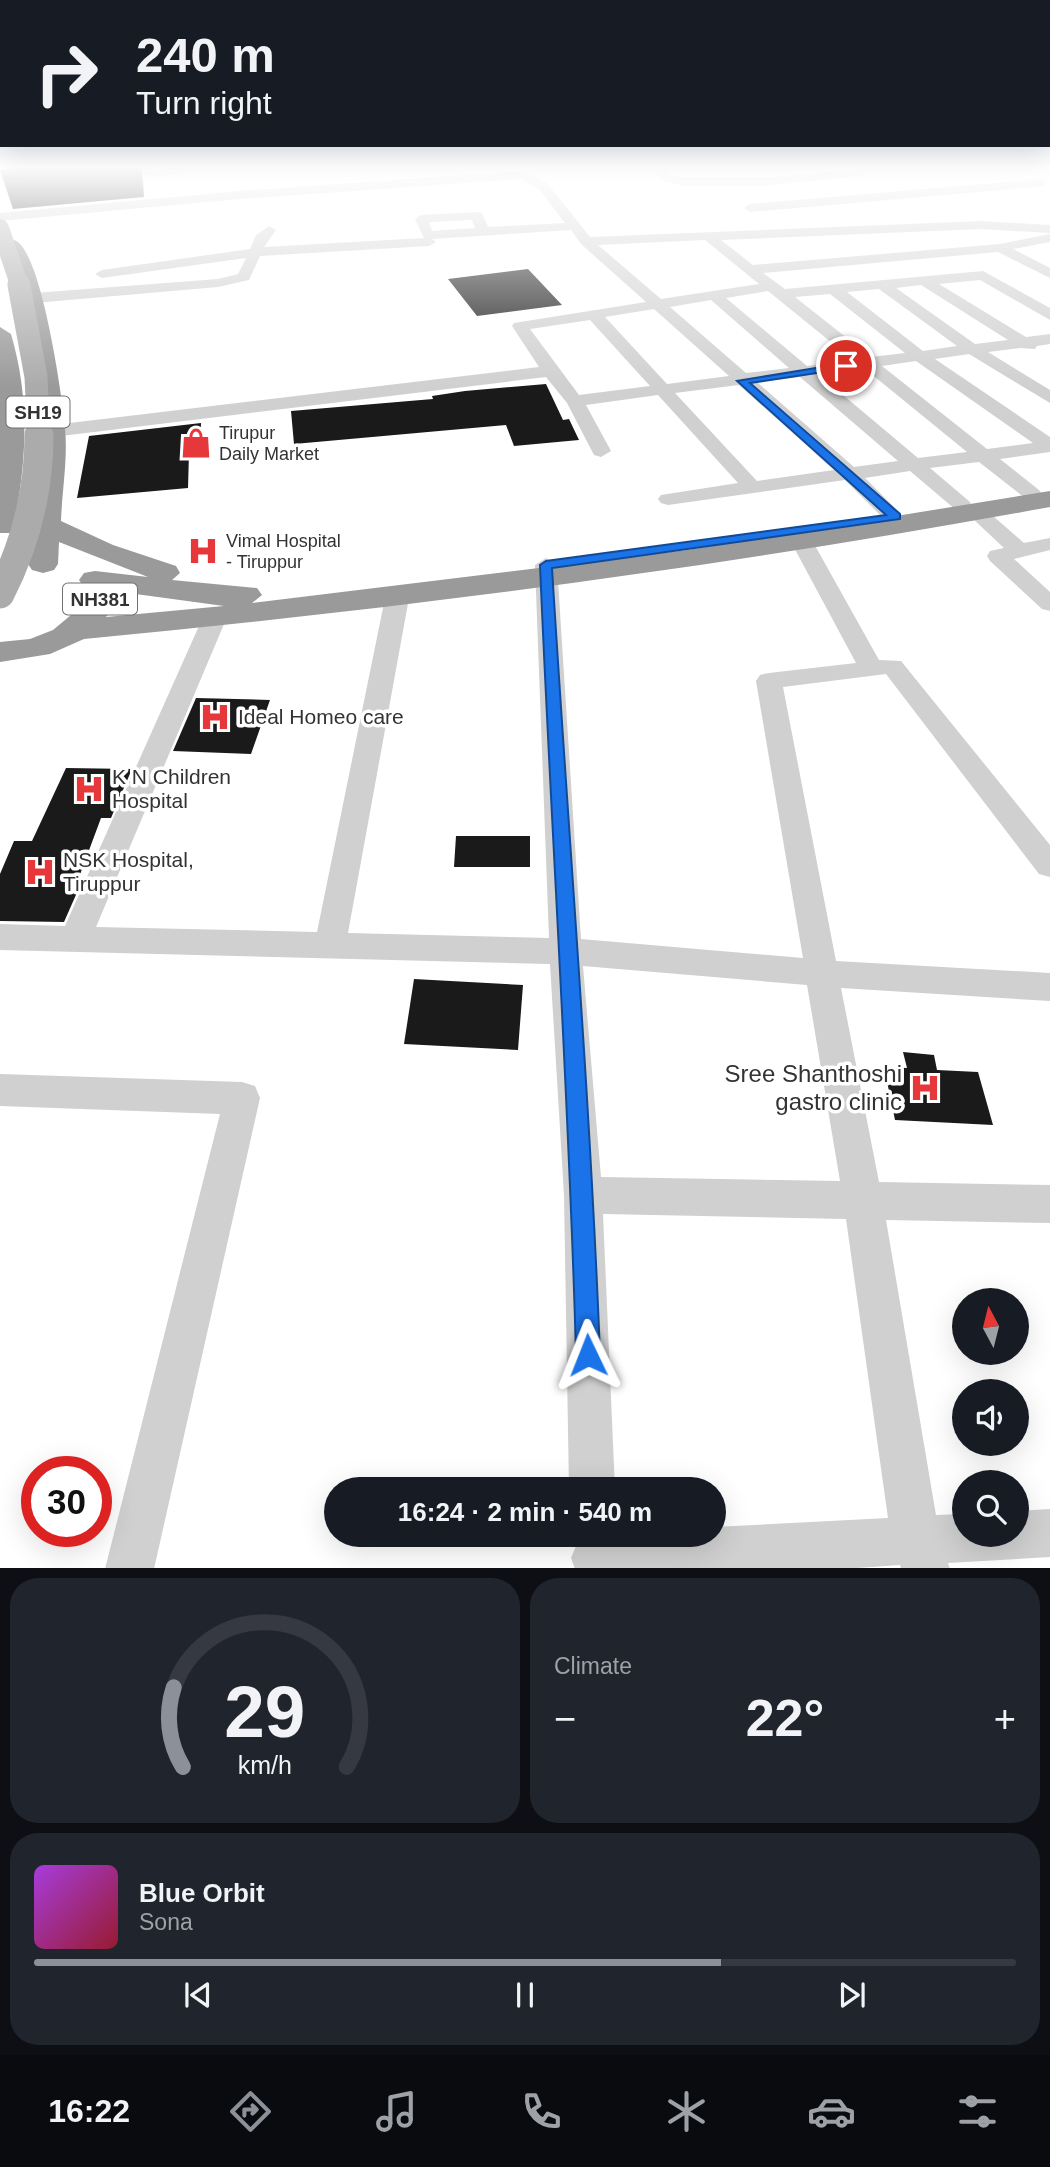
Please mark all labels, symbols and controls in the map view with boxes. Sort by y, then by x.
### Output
icon: right [21,28,112,119]
text: 240 m [136,28,275,82]
text: Turn right [136,85,272,121]
pin [816,336,876,396]
icon: arrive [827,347,865,385]
road number: SH19 [7,396,70,428]
place label: Tirupur Daily Market [219,423,319,464]
shop icon: Tirupur Daily Market [179,426,213,460]
place label: Vimal Hospital - Tiruppur [226,531,341,572]
hospital icon: Vimal Hospital - Tiruppur [186,534,220,568]
road number: NH381 [63,584,137,614]
hospital icon: Ideal Homeo care [198,700,232,734]
place label: Ideal Homeo care [238,705,404,728]
place label: K N Children Hospital [112,765,231,812]
hospital icon: K N Children Hospital [72,772,106,806]
place label: NSK Hospital, Tiruppur [63,848,194,895]
hospital icon: NSK Hospital, Tiruppur [23,855,57,889]
place label: Sree Shanthoshi gastro clinic [725,1060,902,1115]
hospital icon: Sree Shanthoshi gastro clinic [908,1071,942,1105]
north arrow [952,1288,1029,1365]
map controls [952,1288,1029,1547]
position arrow [551,1318,625,1392]
button: sound [952,1379,1029,1456]
speed limit sign: 30 [21,1456,112,1547]
button: search [952,1470,1029,1547]
text: 16:24 · 2 min · 540 m [398,1497,652,1527]
text: Climate [554,1653,632,1679]
text: 29 [225,1671,305,1752]
text: 22° [746,1689,824,1747]
text: − [554,1698,576,1740]
text: + [994,1698,1016,1740]
text: km/h [238,1750,292,1778]
text: Blue Orbit [139,1878,265,1908]
text: Sona [139,1909,193,1935]
icon: previous [179,1976,217,2014]
icon: pause [506,1976,544,2014]
icon: next [833,1976,871,2014]
icon: directions [226,2087,275,2136]
icon: music [372,2087,421,2136]
icon: phone [517,2087,566,2136]
icon: climate [662,2087,711,2136]
icon: car [807,2087,856,2136]
icon: filters [953,2087,1002,2136]
text: 16:22 [48,2093,130,2129]

